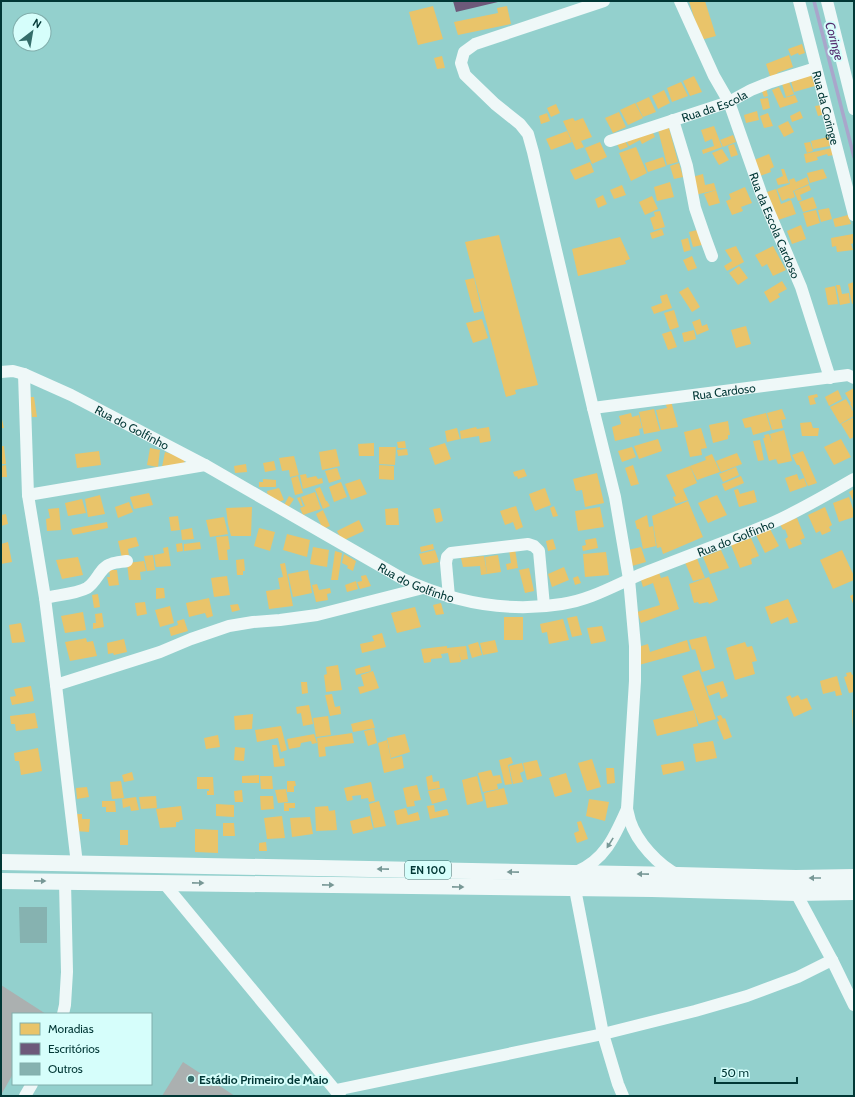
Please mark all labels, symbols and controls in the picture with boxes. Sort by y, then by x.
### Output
north arrow [12,12,52,52]
text: N [30,15,44,31]
water label: Coringe [822,20,848,62]
street label: Rua da Coringe [810,69,843,146]
street label: Rua da Escola [679,86,750,125]
street label: Rua da Escola Cardoso [747,170,804,281]
street label: Rua Cardoso [691,379,757,403]
street label: Rua do Golfinho [93,401,172,453]
street label: Rua do Golfinho [695,515,777,559]
street label: Rua do Golfinho [375,559,456,605]
one-way arrow [606,838,614,848]
road number: EN 100 [405,861,451,879]
one-way arrow [377,866,389,873]
one-way arrow [506,869,519,875]
one-way arrow [636,871,649,877]
one-way arrow [808,875,821,881]
one-way arrow [34,878,46,885]
one-way arrow [192,880,205,886]
one-way arrow [322,882,335,888]
one-way arrow [452,884,465,890]
legend [12,1013,152,1085]
text: Moradias [48,1021,94,1036]
text: Escritórios [48,1041,100,1056]
scale bar [715,1059,797,1085]
text: Outros [48,1061,83,1076]
text: 50 m [721,1065,749,1080]
place label: Estádio Primeiro de Maio [199,1072,329,1087]
marker: Estádio Primeiro de Maio [186,1074,196,1084]

